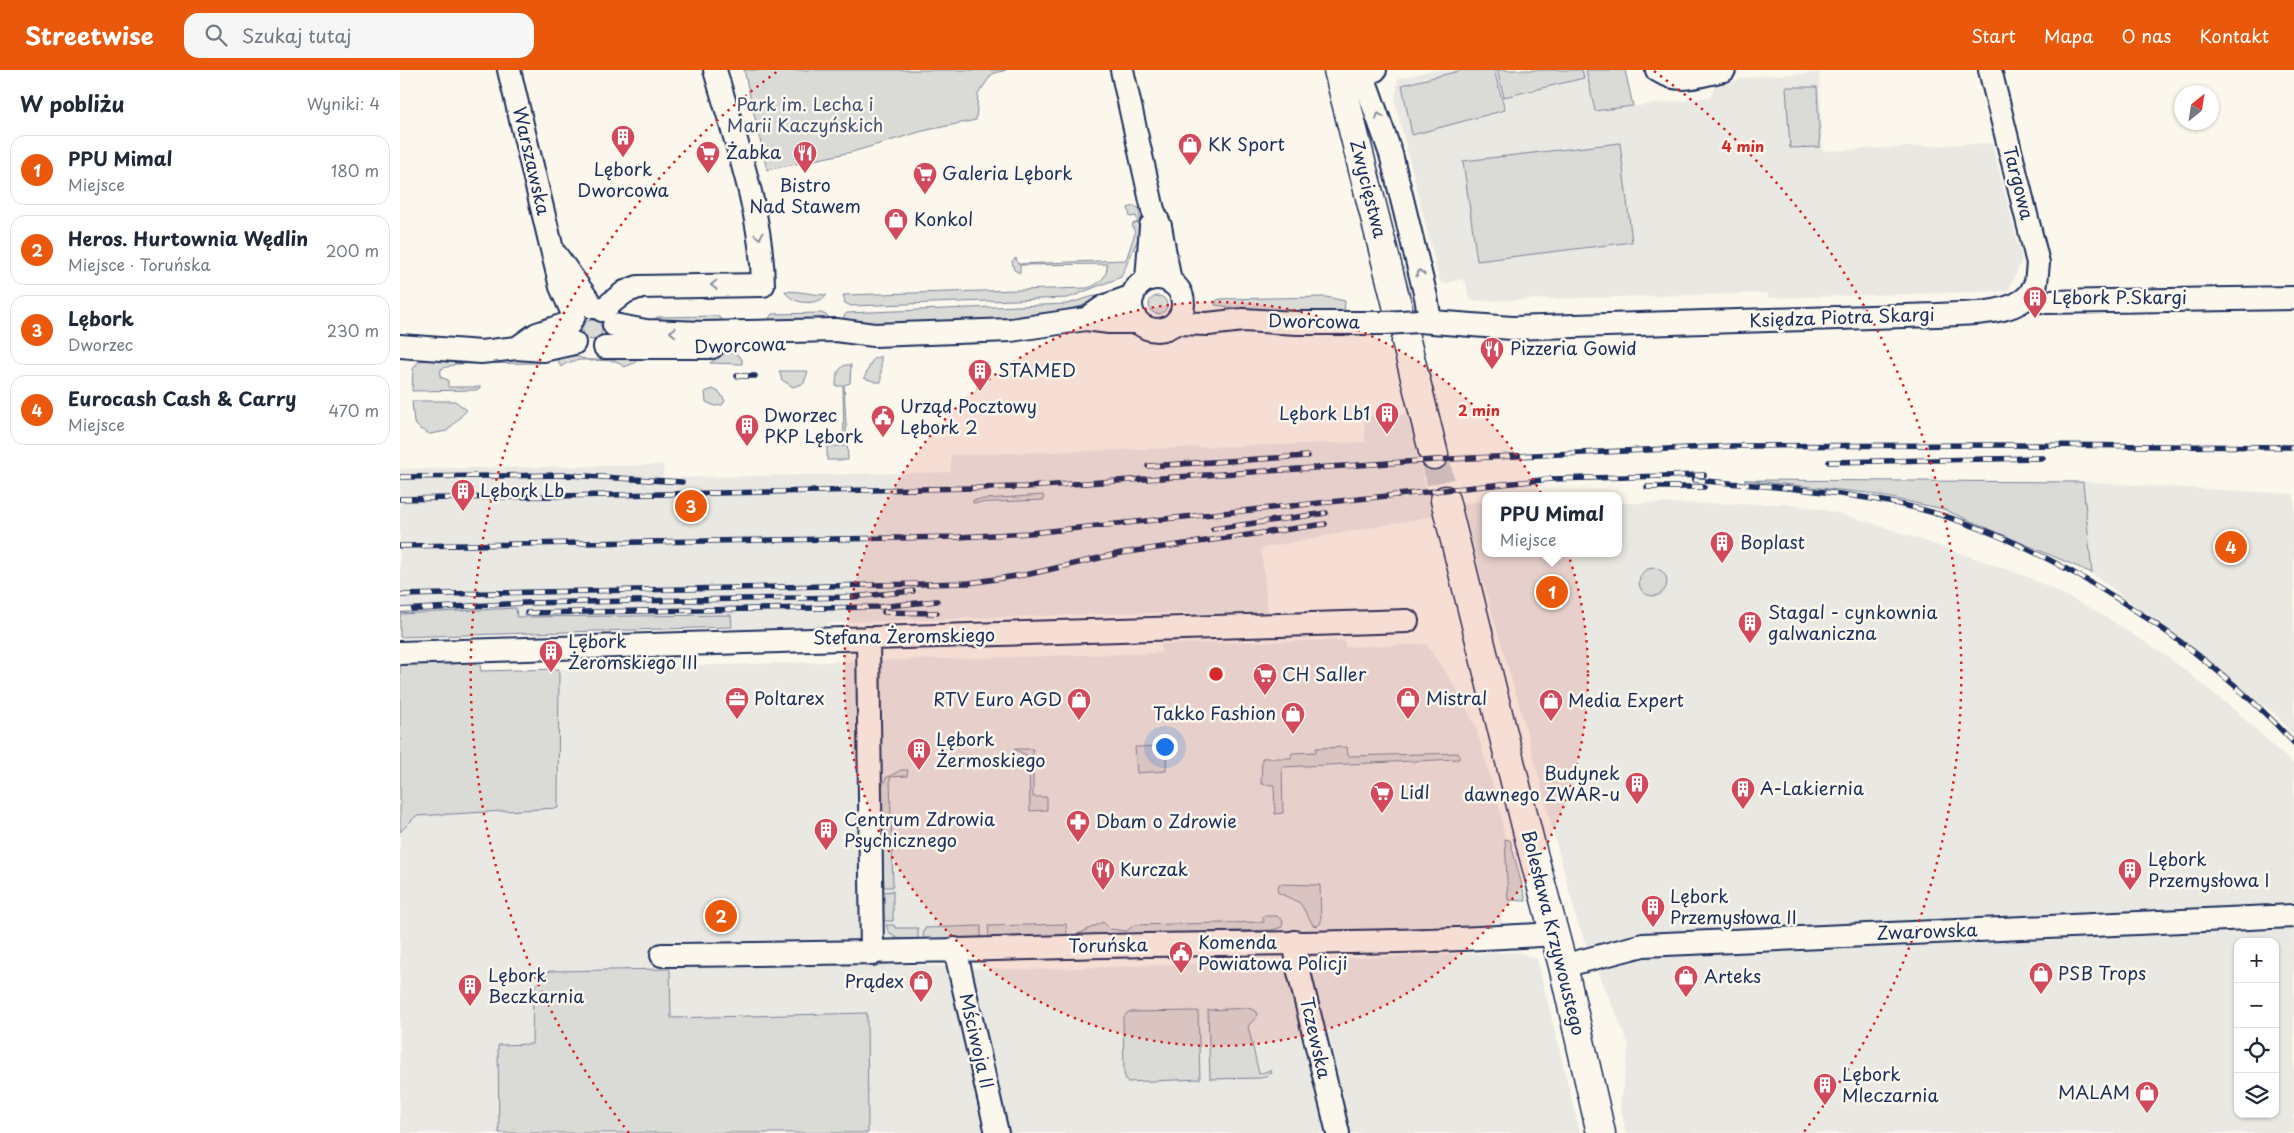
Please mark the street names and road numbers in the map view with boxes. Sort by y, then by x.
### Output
street label: Warszawska [507,104,558,218]
street label: Zwycięstwa [1344,137,1395,241]
street label: Targowa [1997,143,2042,223]
street label: Księdza Piotra Skargi [1749,300,1935,333]
street label: Dworcowa [1268,306,1361,335]
street label: Dworcowa [694,329,787,360]
street label: Stefana Żeromskiego [813,620,995,651]
street label: Bolesława Krzywoustego [1516,827,1593,1038]
street label: Zwarowska [1876,915,1979,946]
street label: Toruńska [1068,930,1149,959]
street label: Mściwoja II [953,990,1002,1091]
street label: Tczewska [1294,994,1339,1082]

